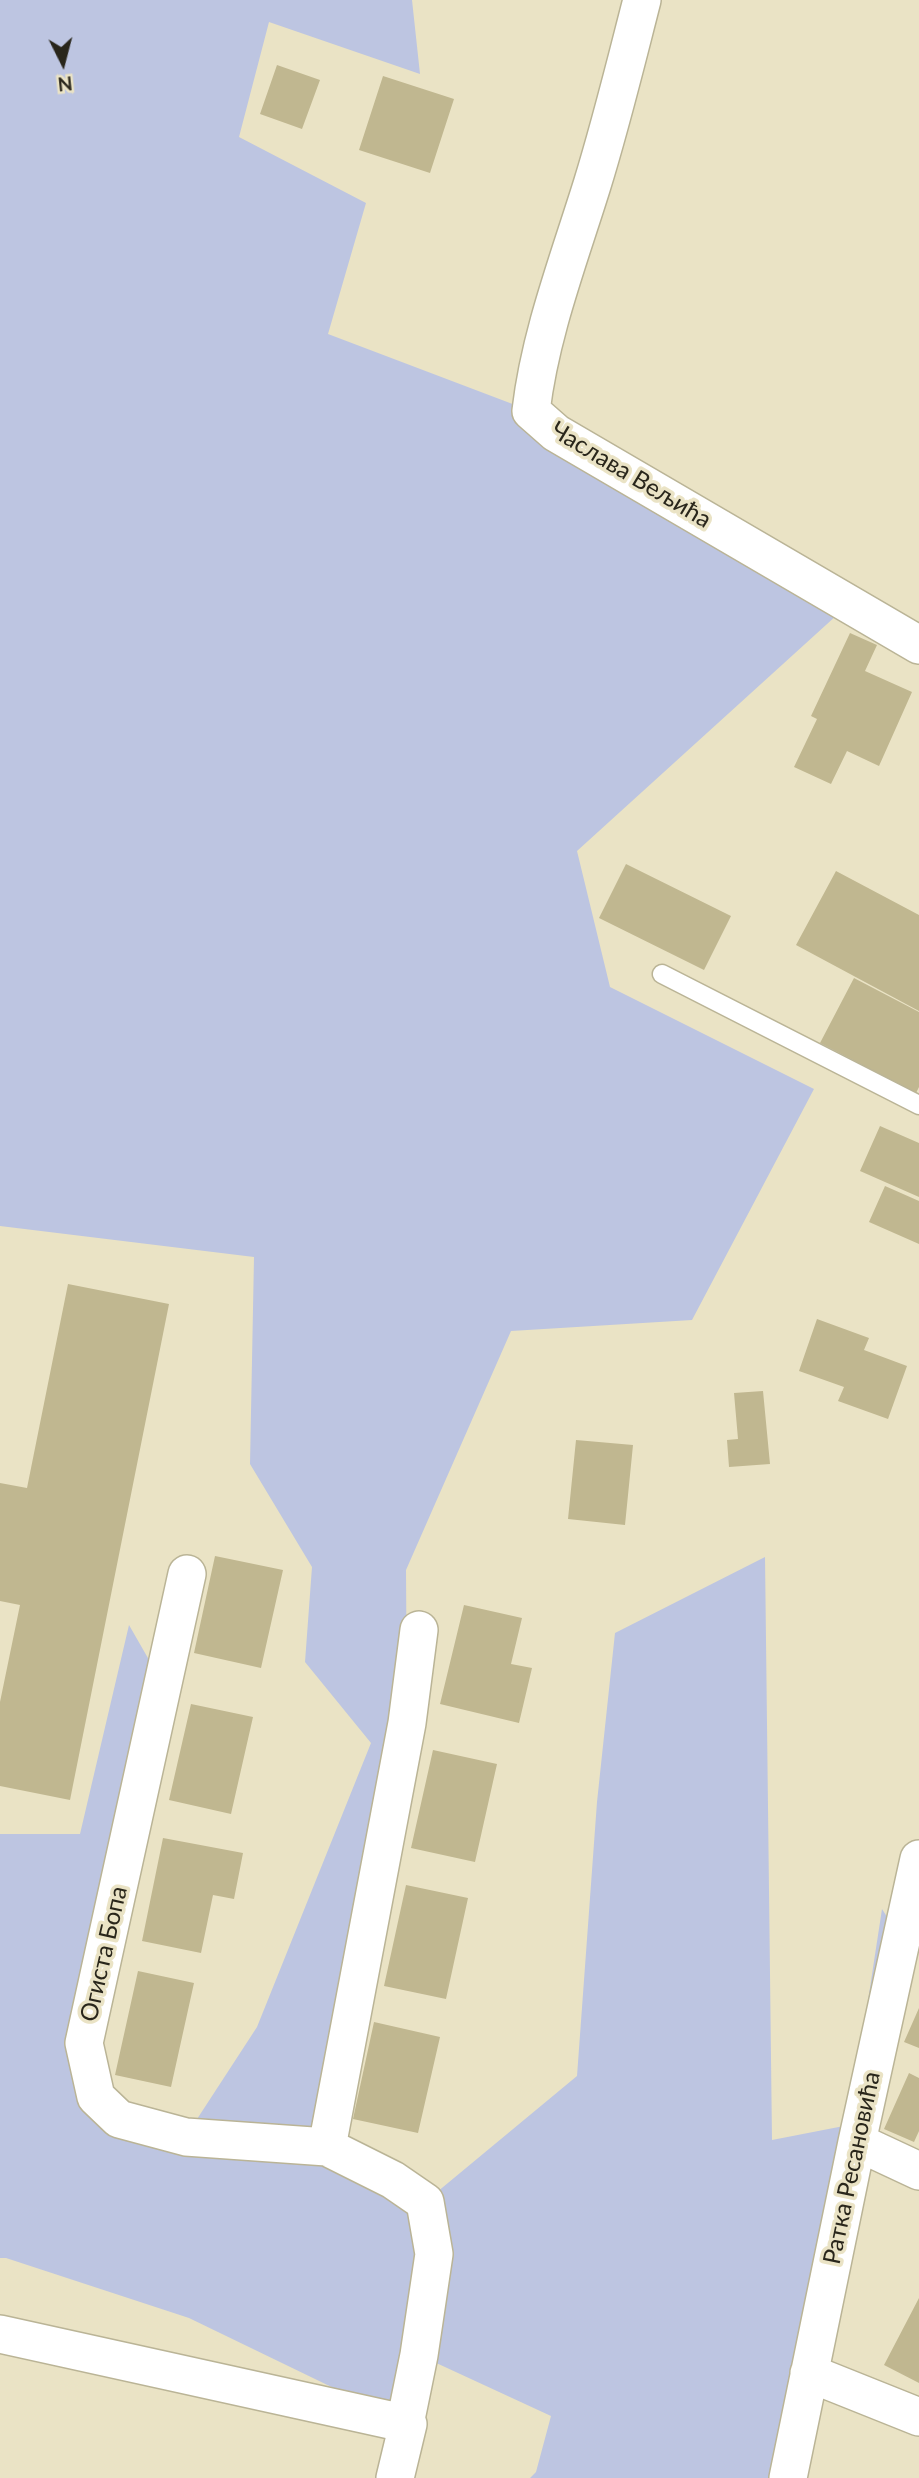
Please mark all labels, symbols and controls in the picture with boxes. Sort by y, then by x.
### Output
north arrow [28,28,98,98]
text: N [57,72,74,97]
street label: Часлава Вељића [546,416,716,534]
street label: Огиста Бопа [74,1883,134,2025]
street label: Ратка Ресановића [818,2069,886,2267]

